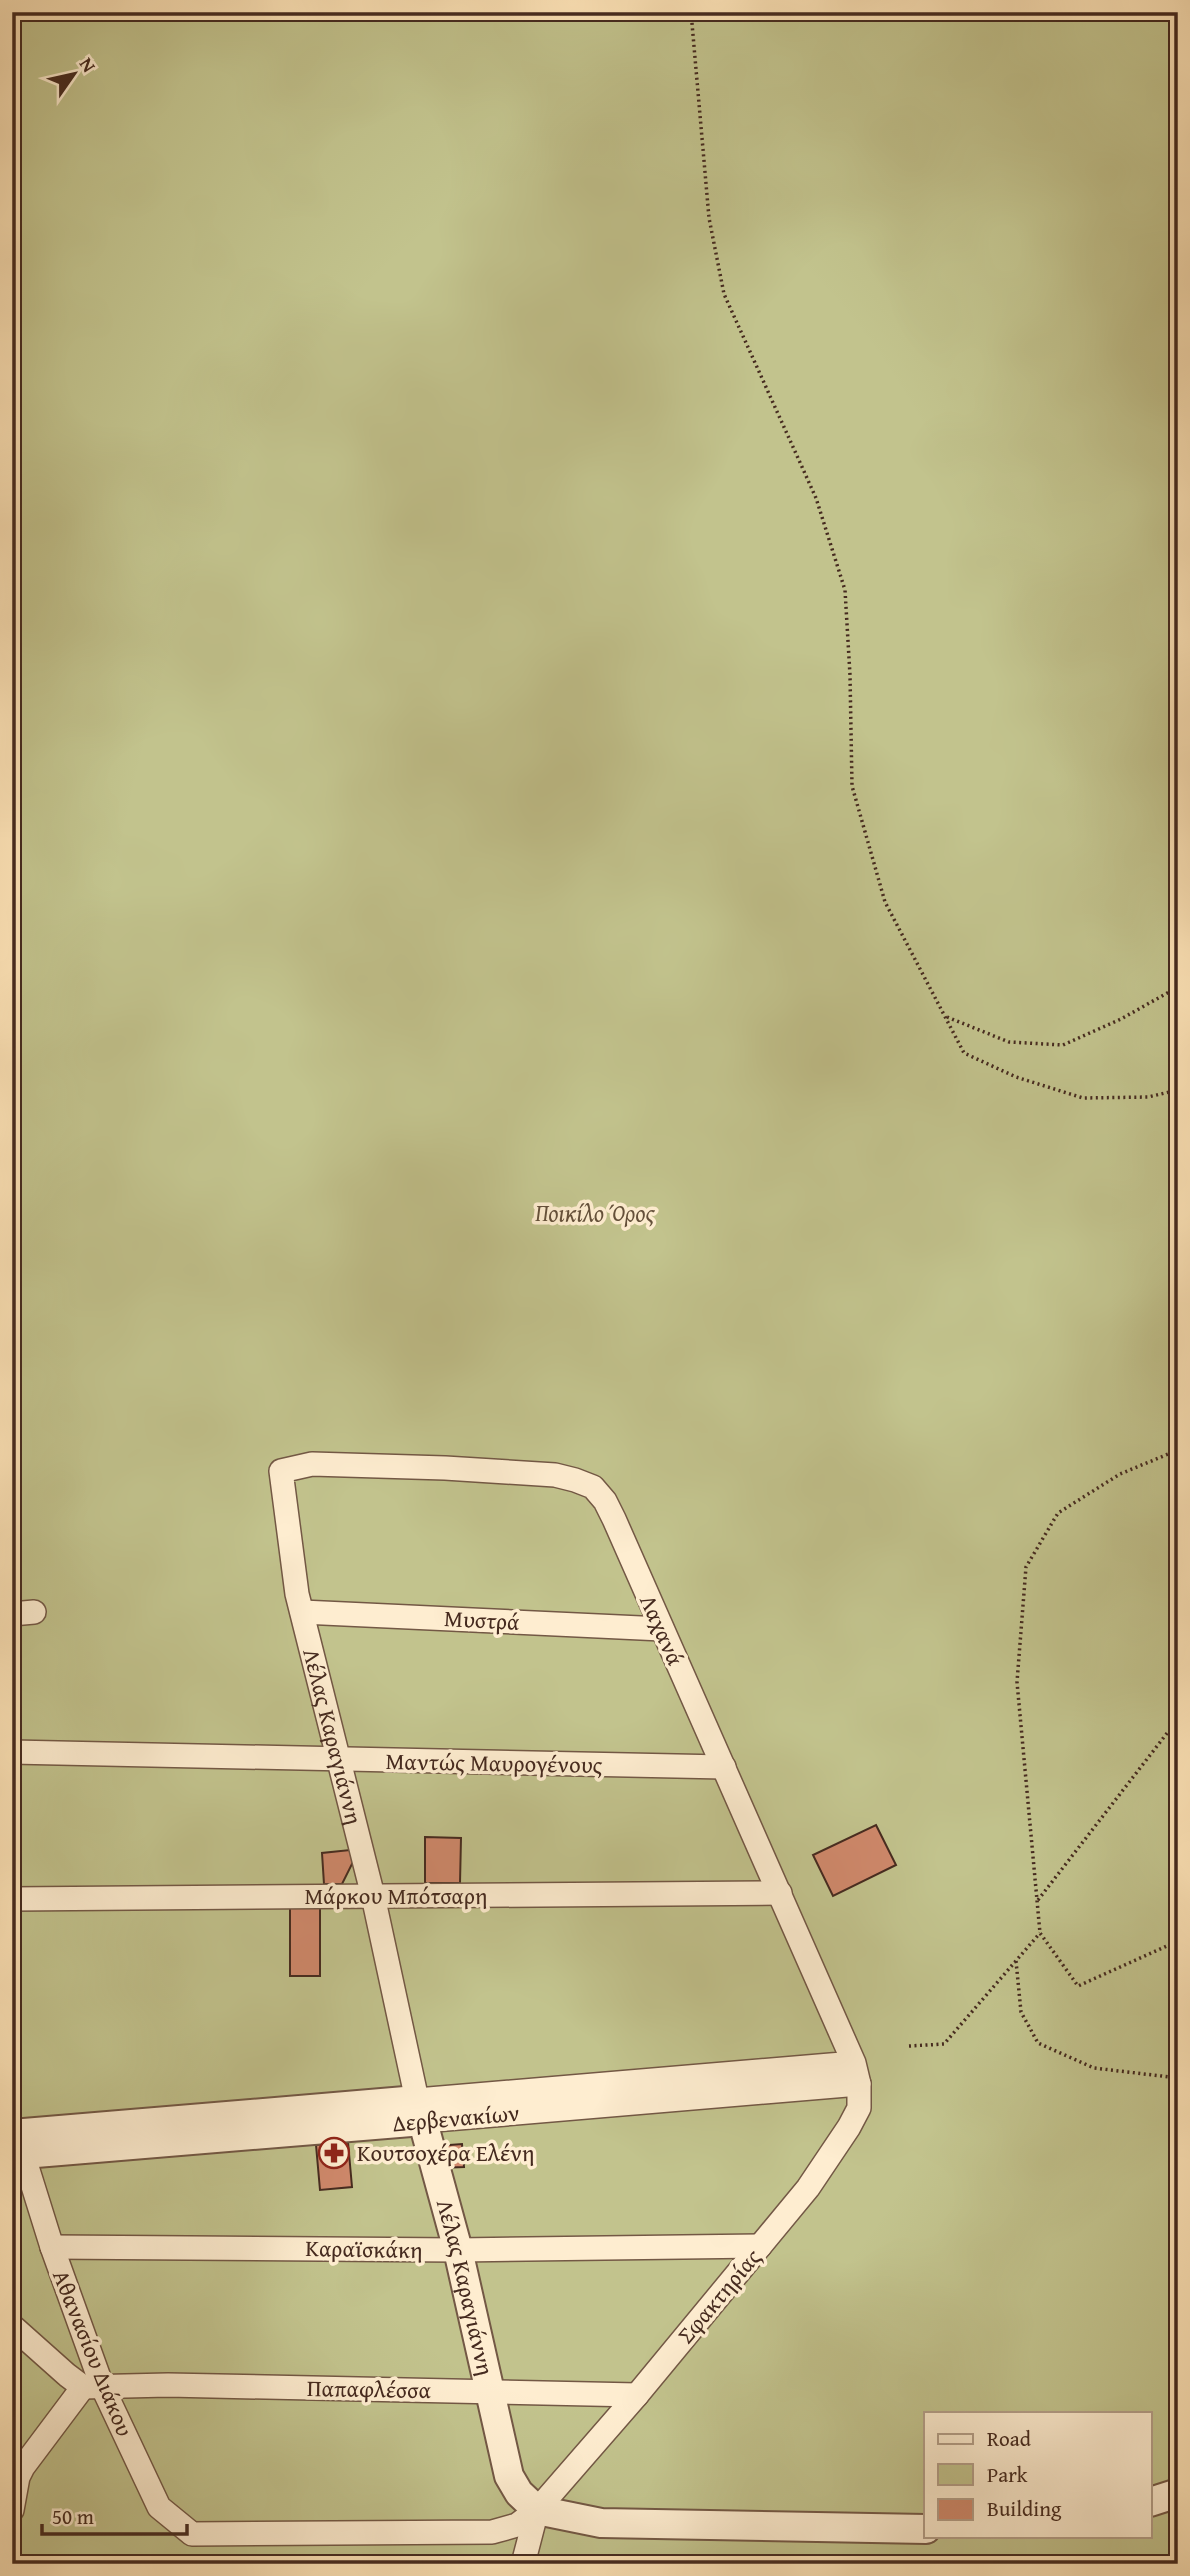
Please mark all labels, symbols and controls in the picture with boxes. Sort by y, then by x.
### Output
north arrow [38,38,108,108]
text: N [73,51,103,78]
park label: Ποικίλο Όρος [534,1196,655,1229]
street label: Λαχανά [632,1589,693,1670]
street label: Μυστρά [443,1601,521,1638]
street label: Λέλας Καραγιάννη [295,1645,371,1828]
street label: Μαντώς Μαυρογένους [385,1744,603,1781]
street label: Μάρκου Μπότσαρη [304,1879,488,1912]
street label: Δερβενακίων [391,2096,521,2139]
pharmacy icon: Κουτσοχέρα Ελένη [317,2136,351,2170]
place label: Κουτσοχέρα Ελένη [357,2136,534,2169]
street label: Λέλας Καραγιάννη [429,2195,503,2379]
street label: Καραϊσκάκη [305,2231,423,2266]
street label: Σφακτηρίας [669,2241,768,2350]
street label: Αθανασίου Διάκου [45,2265,142,2441]
street label: Παπαφλέσσα [307,2371,431,2406]
legend [924,2412,1152,2538]
text: Road [987,2423,1032,2454]
text: Park [987,2459,1028,2490]
scale bar [42,2492,187,2536]
text: Building [987,2493,1062,2524]
text: 50 m [52,2501,94,2532]

